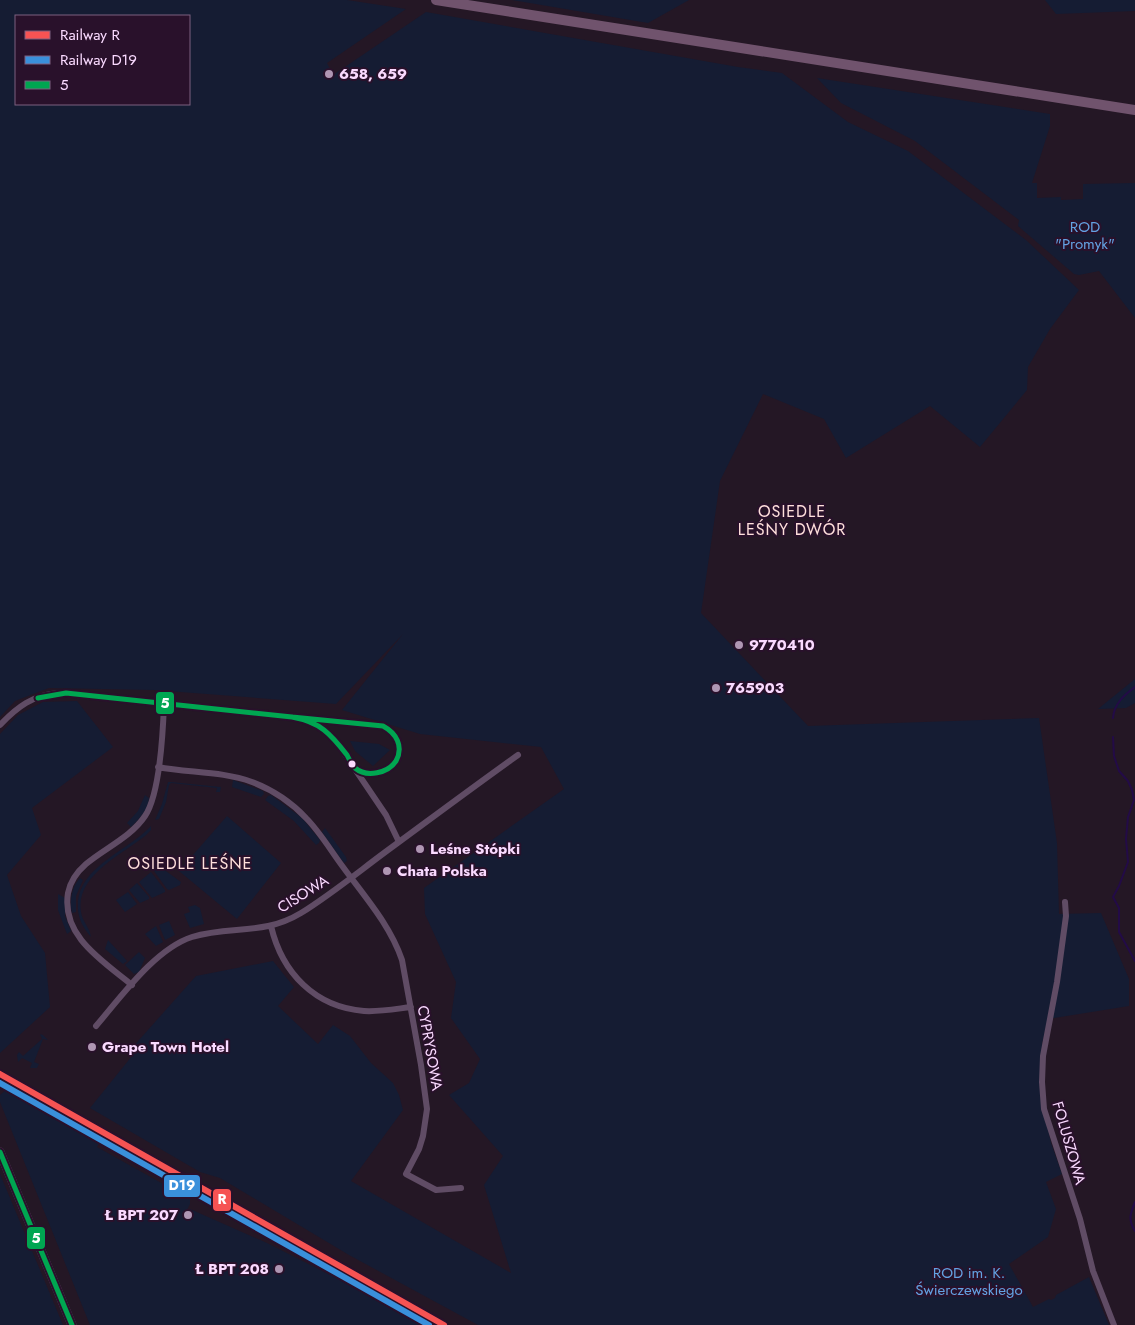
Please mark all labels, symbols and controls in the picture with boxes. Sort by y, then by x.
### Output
legend [15,15,190,105]
text: Railway R [60,24,120,46]
text: Railway D19 [60,49,137,71]
place label: 658, 659 [339,63,407,85]
marker: 658, 659 [323,68,335,80]
text: 5 [60,74,68,96]
park label: ROD "Promyk" [1055,216,1115,255]
district label: OSIEDLE LEŚNY DWÓR [738,500,846,541]
place label: 9770410 [749,634,815,656]
marker: 9770410 [733,639,745,651]
place label: 765903 [726,677,784,699]
marker: 765903 [710,682,722,694]
line badge: 5 [155,691,175,715]
text: 5 [160,693,170,713]
unlabelled marker [347,759,357,769]
place label: Leśne Stópki [430,838,520,860]
marker: Leśne Stópki [414,843,426,855]
district label: OSIEDLE LEŚNE [128,852,252,875]
place label: Chata Polska [397,860,487,882]
marker: Chata Polska [381,865,393,877]
street label: CISOWA [273,870,333,918]
street label: CYPRYSOWA [412,1004,448,1092]
place label: Grape Town Hotel [102,1036,229,1058]
marker: Grape Town Hotel [86,1041,98,1053]
street label: FOLUSZOWA [1047,1099,1091,1187]
line badge: D19 [163,1174,201,1198]
text: D19 [169,1175,195,1195]
line badge: R [212,1188,232,1212]
text: R [217,1189,227,1209]
place label: Ł BPT 207 [104,1204,179,1226]
marker: Ł BPT 207 [182,1209,194,1221]
line badge: 5 [26,1226,46,1250]
text: 5 [31,1228,41,1248]
place label: Ł BPT 208 [195,1258,269,1280]
park label: ROD im. K. Świerczewskiego [915,1262,1023,1301]
marker: Ł BPT 208 [273,1263,285,1275]

